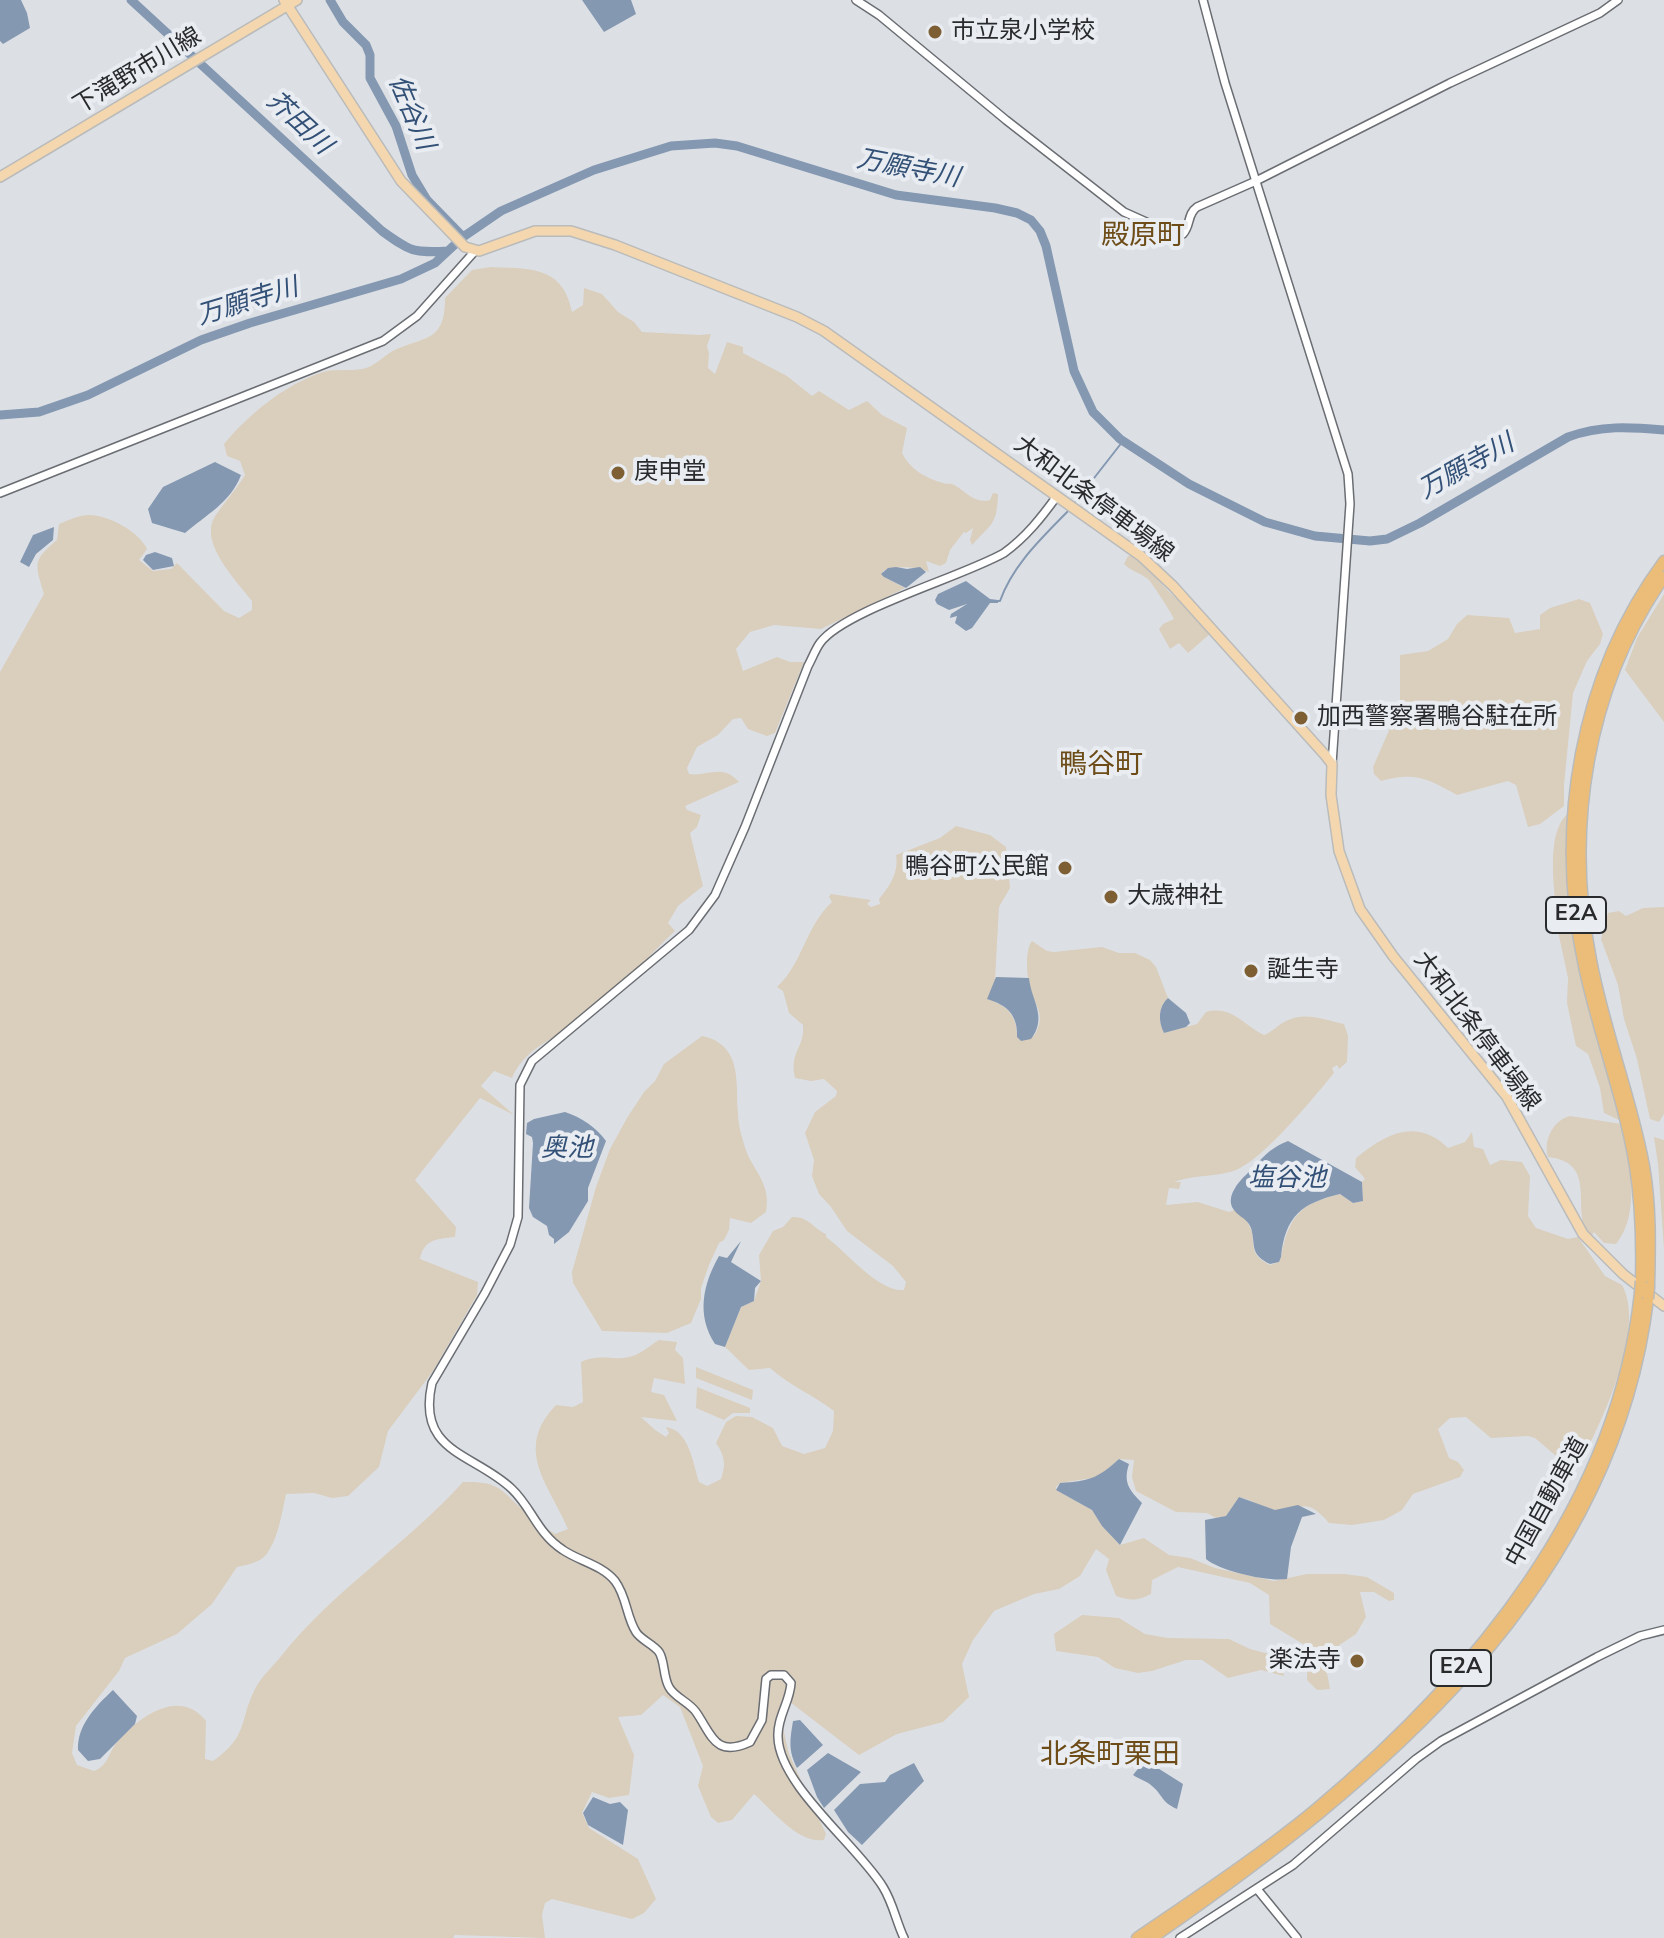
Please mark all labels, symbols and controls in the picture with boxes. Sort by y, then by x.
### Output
place label: 市立泉小学校 [951,18,1095,46]
street label: 下滝野市川線 [69,23,207,121]
marker: 市立泉小学校 [926,23,944,41]
water label: 佐谷川 [380,71,440,155]
water label: 芥田川 [259,86,337,162]
water label: 万願寺川 [854,145,962,195]
district label: 殿原町 [1101,220,1185,254]
water label: 万願寺川 [194,273,302,333]
water label: 万願寺川 [1414,429,1520,507]
street label: 大和北条停車場線 [1008,431,1178,569]
place label: 庚申堂 [634,459,706,487]
marker: 庚申堂 [609,464,627,482]
place label: 加西警察署鴨谷駐在所 [1317,704,1557,732]
marker: 加西警察署鴨谷駐在所 [1292,709,1310,727]
district label: 鴨谷町 [1059,749,1143,783]
place label: 鴨谷町公民館 [905,854,1049,882]
marker: 鴨谷町公民館 [1056,859,1074,877]
place label: 大歳神社 [1127,883,1223,911]
marker: 大歳神社 [1102,888,1120,906]
road number: E2A [1546,897,1606,933]
street label: 大和北条停車場線 [1407,947,1545,1117]
place label: 誕生寺 [1267,957,1339,985]
marker: 誕生寺 [1242,962,1260,980]
water label: 奥池 [541,1134,593,1166]
water label: 塩谷池 [1248,1164,1326,1196]
street label: 中国自動車道 [1500,1433,1596,1573]
place label: 楽法寺 [1269,1647,1341,1675]
road number: E2A [1431,1650,1491,1686]
marker: 楽法寺 [1348,1652,1366,1670]
district label: 北条町栗田 [1040,1739,1180,1773]

